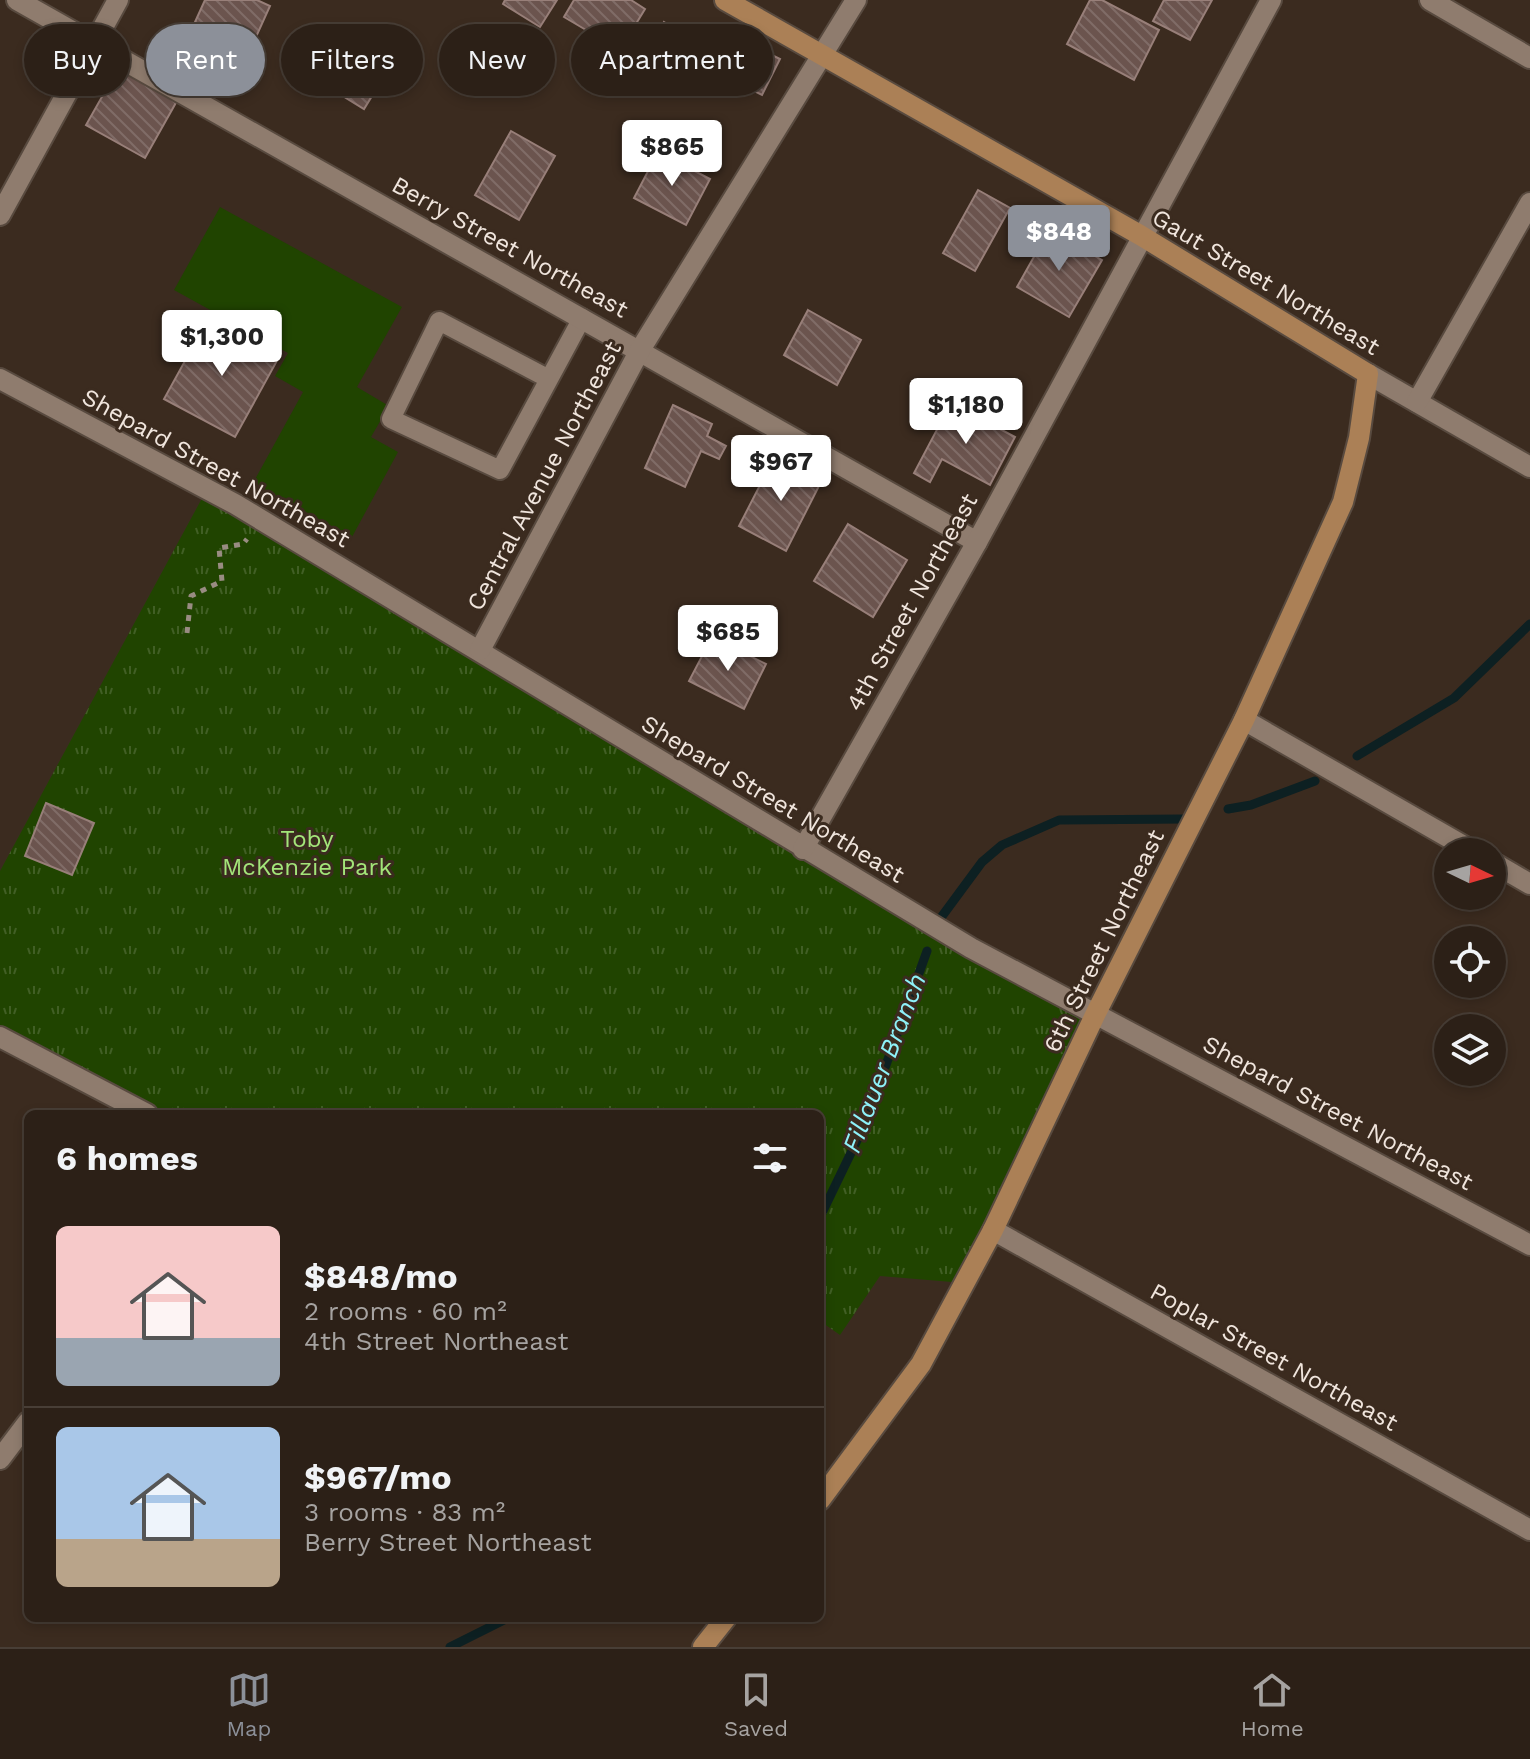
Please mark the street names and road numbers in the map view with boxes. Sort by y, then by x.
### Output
street label: Berry Street Northeast [387,170,633,324]
street label: Gaut Street Northeast [1147,203,1385,361]
street label: Central Avenue Northeast [461,337,627,615]
street label: Shepard Street Northeast [77,383,355,553]
street label: 4th Street Northeast [841,488,983,716]
street label: Shepard Street Northeast [636,709,910,889]
street label: 6th Street Northeast [1038,825,1170,1057]
street label: Shepard Street Northeast [1198,1030,1478,1196]
street label: Poplar Street Northeast [1145,1277,1403,1437]

